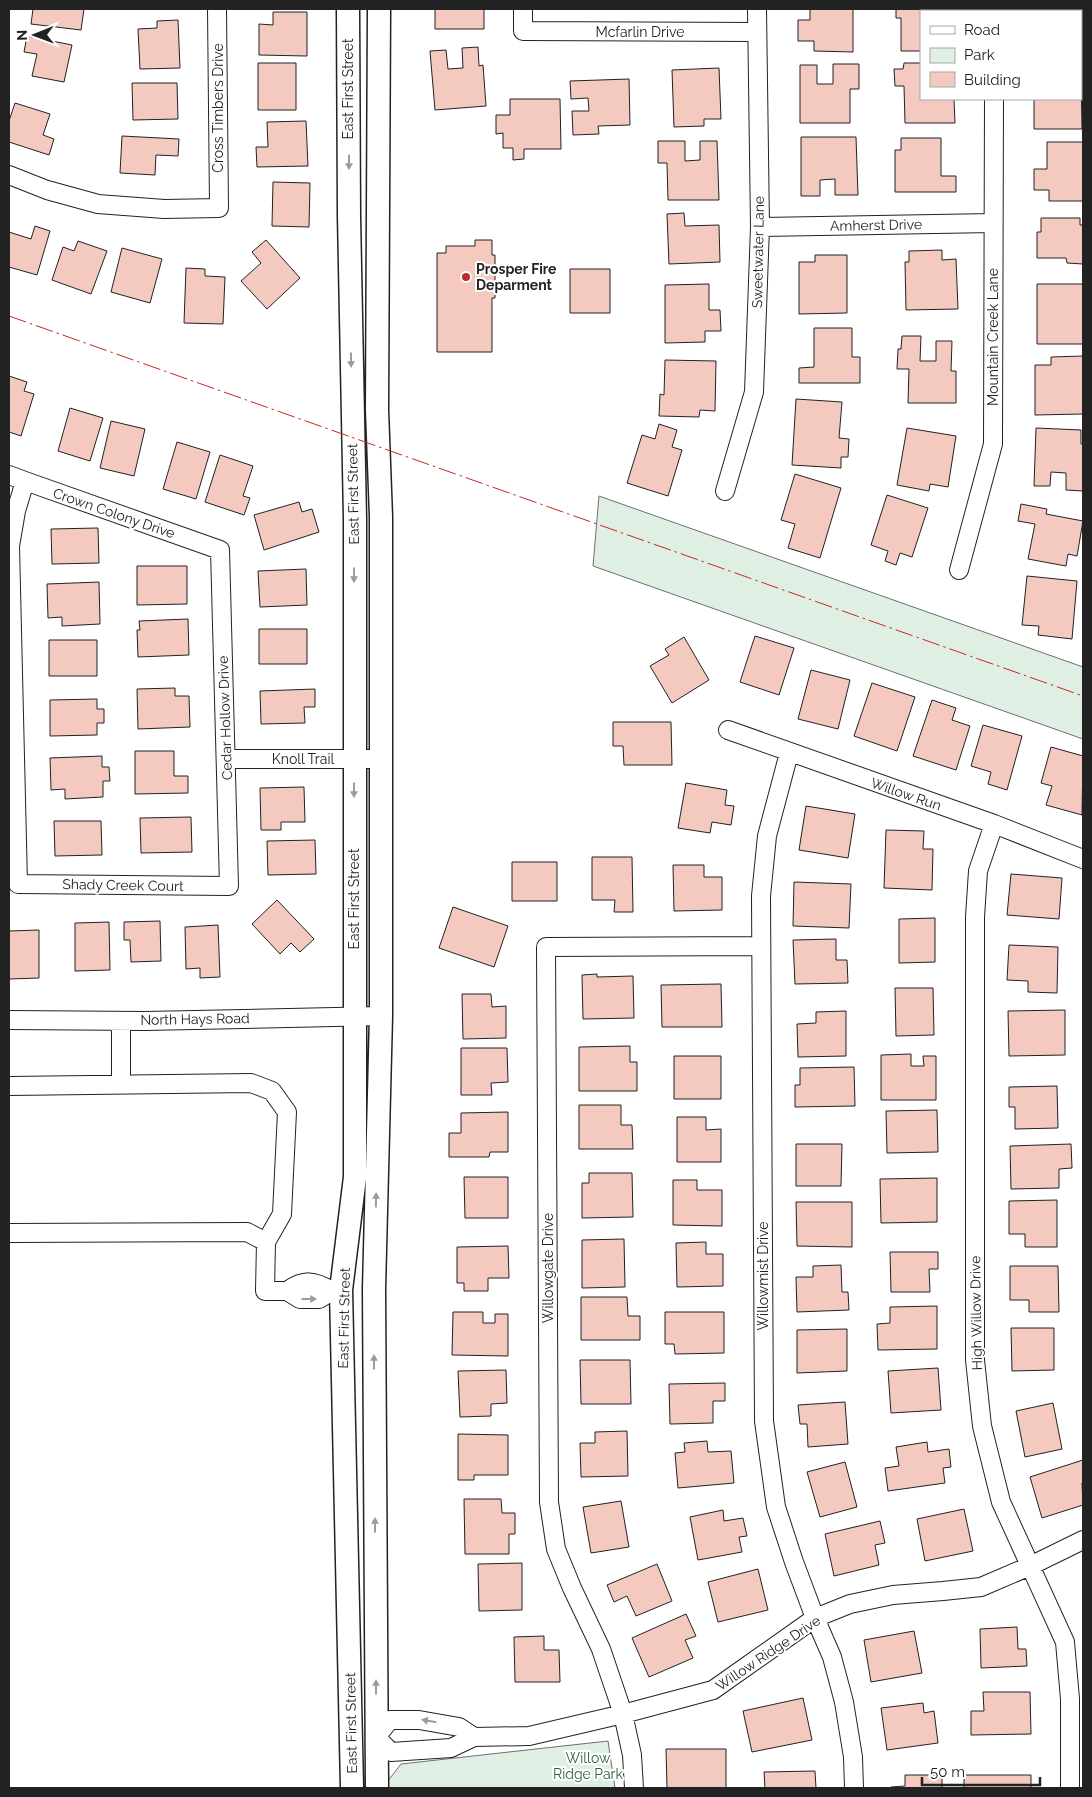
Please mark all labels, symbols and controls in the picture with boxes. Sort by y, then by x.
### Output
north arrow [10,10,60,60]
legend [920,10,1082,100]
text: Road [964,21,1000,39]
street label: Mcfarlin Drive [596,24,684,40]
text: N [14,30,30,41]
street label: East First Street [340,38,356,140]
street label: Cross Timbers Drive [210,43,226,173]
text: Park [964,46,995,64]
text: Building [964,71,1021,89]
one-way arrow [345,155,353,171]
street label: Sweetwater Lane [749,196,767,308]
street label: Amherst Drive [830,216,922,234]
place label: Prosper Fire Deparment [476,261,557,293]
street label: Mountain Creek Lane [985,268,1001,406]
marker: Prosper Fire Deparment [460,271,472,283]
one-way arrow [347,352,355,368]
street label: East First Street [344,443,362,545]
street label: Crown Colony Drive [51,485,177,541]
one-way arrow [350,567,358,583]
street label: Cedar Hollow Drive [215,655,235,781]
street label: Knoll Trail [272,751,334,767]
street label: Willow Run [869,774,943,814]
one-way arrow [350,782,358,798]
street label: East First Street [346,848,362,950]
street label: Shady Creek Court [62,876,184,894]
street label: North Hays Road [140,1010,250,1028]
one-way arrow [372,1191,380,1207]
street label: Willowgate Drive [540,1213,556,1323]
street label: Willowmist Drive [755,1221,771,1331]
street label: High Willow Drive [967,1256,985,1370]
street label: East First Street [335,1267,353,1369]
one-way arrow [302,1295,318,1303]
one-way arrow [370,1354,378,1370]
one-way arrow [371,1516,379,1532]
street label: Willow Ridge Drive [713,1612,823,1694]
street label: East First Street [342,1672,360,1774]
one-way arrow [372,1679,380,1695]
one-way arrow [421,1717,437,1725]
park label: Willow Ridge Park [553,1750,624,1782]
scale bar [922,1754,1040,1786]
text: 50 m [930,1763,965,1781]

